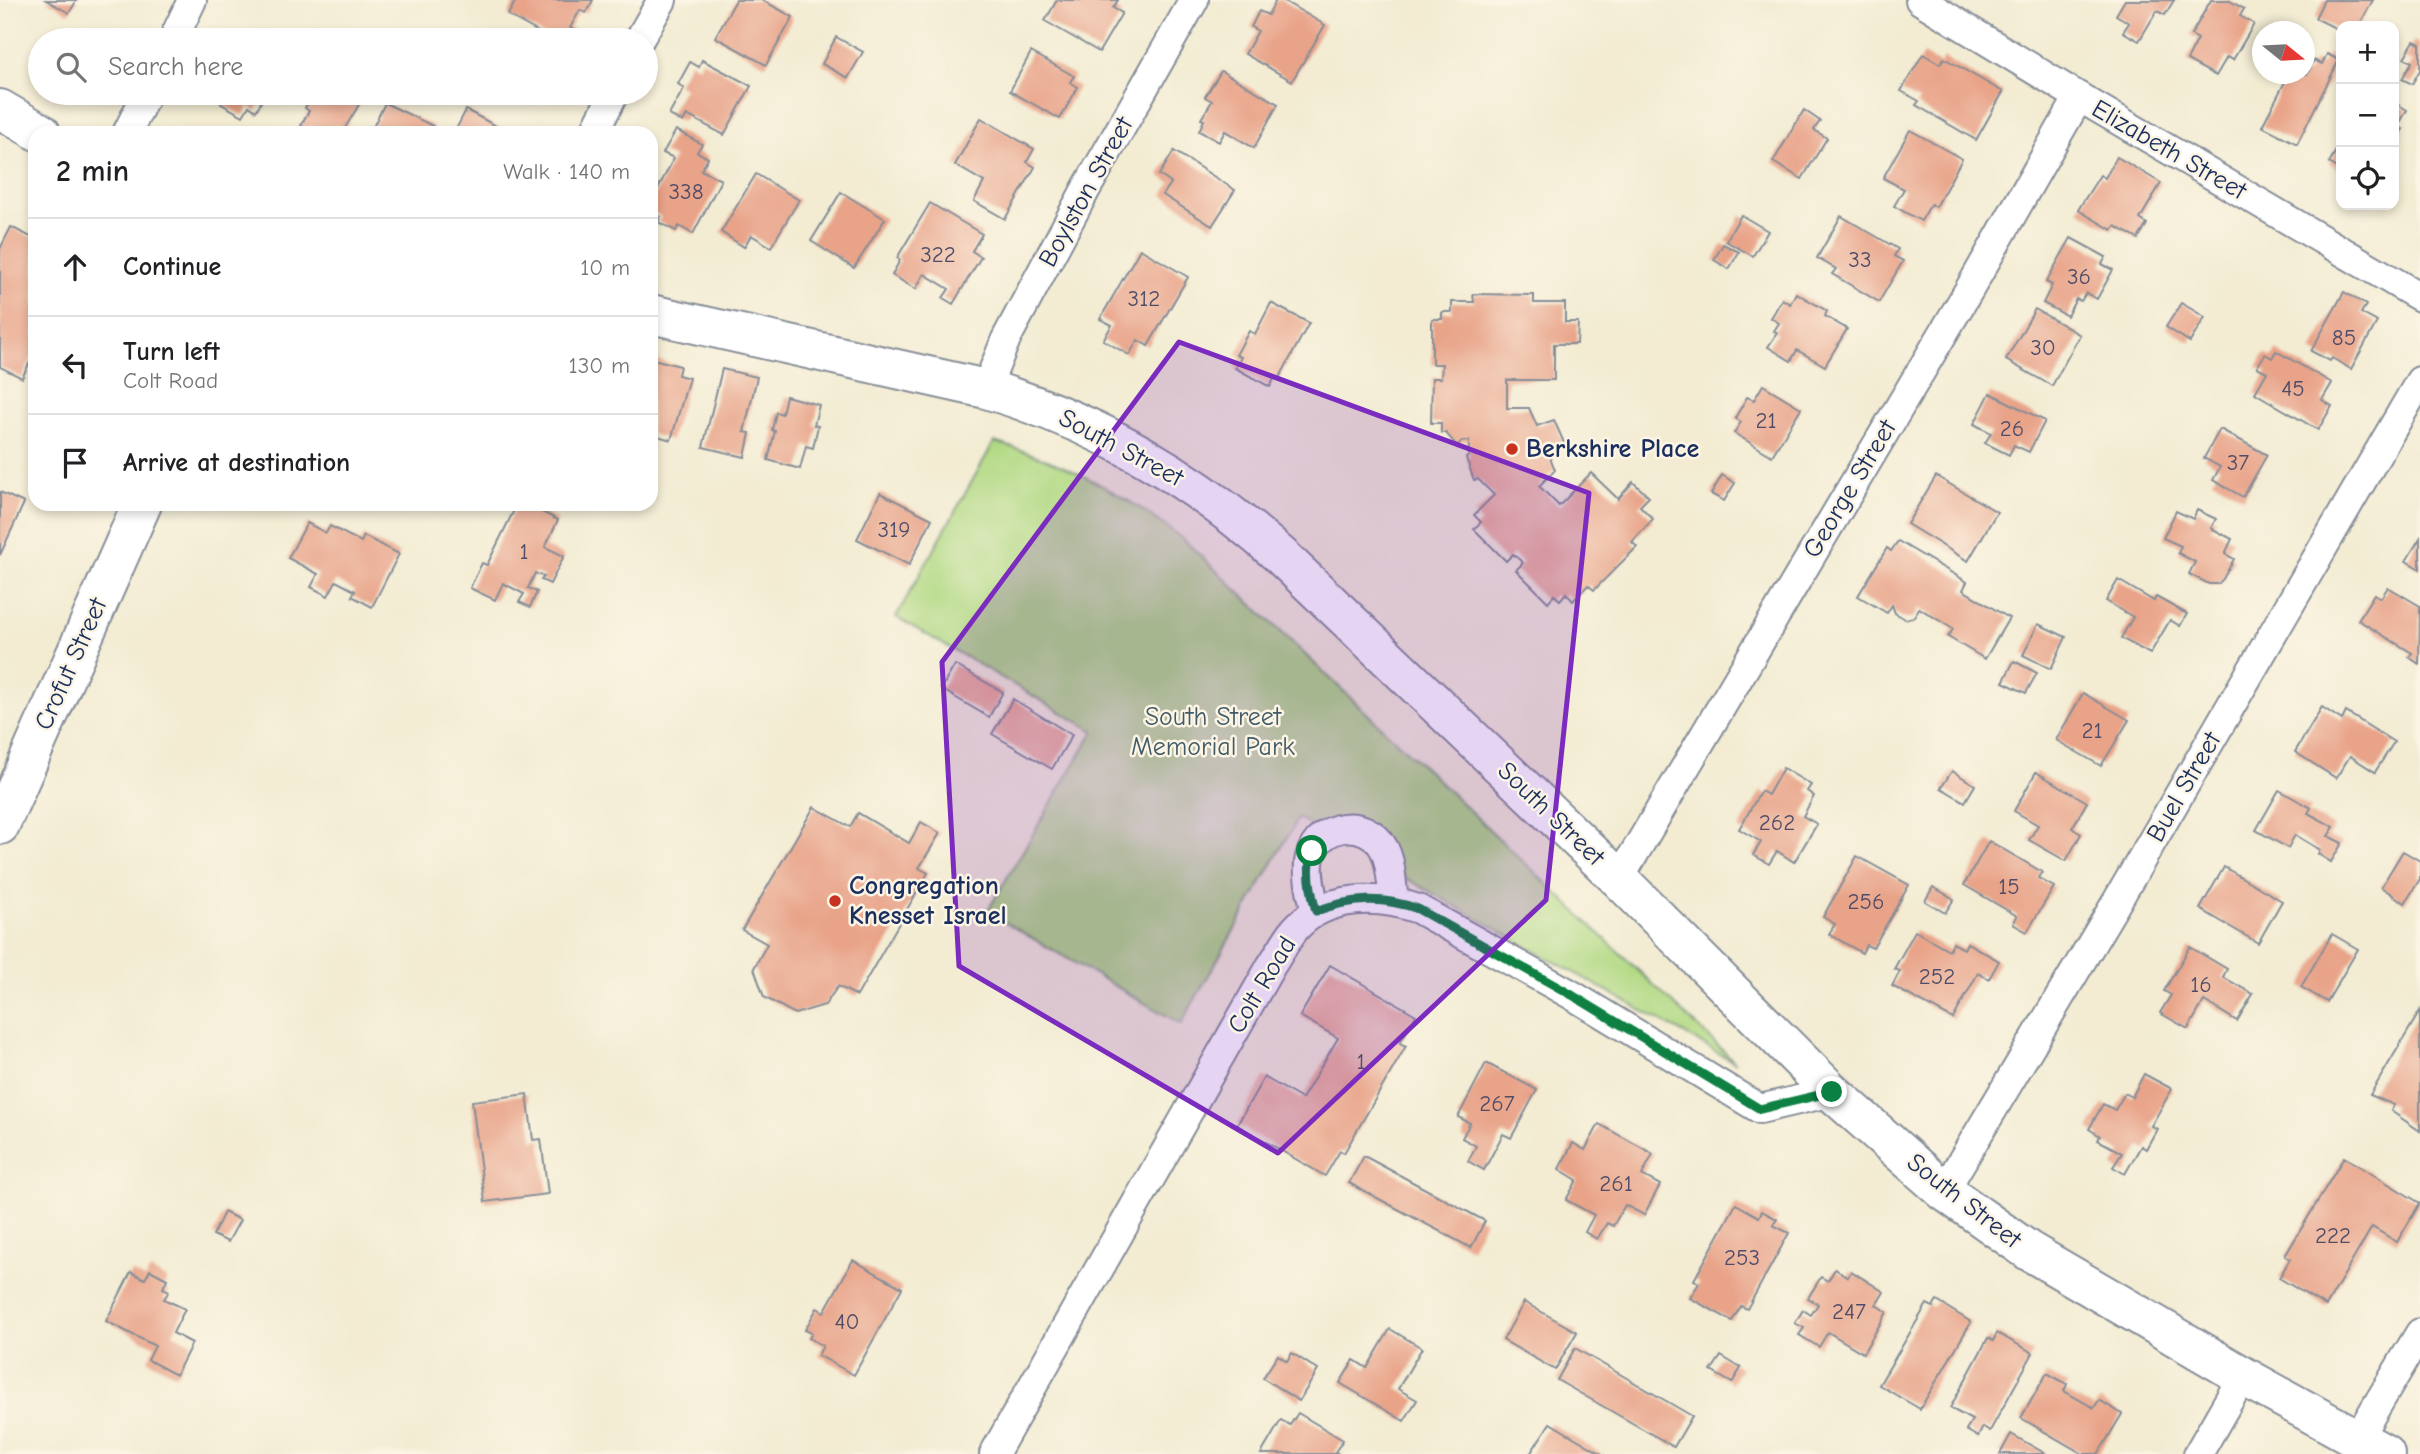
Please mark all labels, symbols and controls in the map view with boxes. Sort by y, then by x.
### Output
north arrow [2252,21,2315,84]
map controls [2336,21,2399,210]
button: + [2336,21,2399,84]
search box [28,28,658,105]
icon: search [52,48,90,86]
text: Search here [108,52,243,82]
button: − [2336,84,2399,147]
street label: Elizabeth Street [2086,94,2253,207]
street label: Boylston Street [1033,111,1140,272]
button: locate [2336,147,2399,210]
text: 2 min [56,154,129,189]
text: Walk · 140 m [503,158,630,185]
house number: 338 [668,178,704,205]
house number: 322 [920,241,956,268]
house number: 33 [1848,246,1872,273]
icon: ahead [56,248,94,286]
text: Continue [123,252,221,282]
text: 10 m [580,254,630,281]
house number: 36 [2067,263,2091,290]
house number: 312 [1128,285,1160,312]
house number: 85 [2332,324,2356,351]
house number: 30 [2030,334,2056,361]
text: Turn left [123,337,220,367]
icon: left [56,346,94,384]
text: 130 m [569,352,630,379]
text: Colt Road [123,367,218,394]
house number: 45 [2281,375,2305,402]
street label: South Street [1054,403,1190,494]
house number: 21 [1755,407,1777,434]
street label: George Street [1797,413,1904,563]
house number: 26 [2000,415,2024,442]
place label: Berkshire Place [1526,434,1700,464]
marker: Berkshire Place [1504,441,1520,457]
icon: arrive [56,444,94,482]
text: Arrive at destination [123,448,350,478]
house number: 37 [2227,449,2249,476]
house number: 319 [878,516,910,543]
house number: 1 [519,538,529,565]
street label: Crofut Street [29,592,114,735]
park label: South Street Memorial Park [1131,702,1295,762]
house number: 21 [2081,717,2103,744]
street label: Buel Street [2141,725,2228,847]
street label: South Street [1491,756,1612,873]
house number: 262 [1759,809,1795,836]
route start [1296,835,1327,866]
place label: Congregation Knesset Israel [849,871,1007,931]
house number: 15 [1998,873,2020,900]
house number: 256 [1848,888,1884,915]
marker: Congregation Knesset Israel [827,893,843,909]
street label: Colt Road [1221,931,1303,1039]
house number: 252 [1919,963,1955,990]
house number: 16 [2190,971,2212,998]
house number: 1 [1356,1048,1366,1075]
route end [1816,1076,1847,1107]
house number: 267 [1479,1090,1515,1117]
street label: South Street [1901,1147,2028,1256]
house number: 261 [1599,1170,1633,1197]
house number: 222 [2315,1222,2351,1249]
house number: 253 [1724,1244,1760,1271]
house number: 247 [1832,1298,1866,1325]
house number: 40 [834,1308,860,1335]

